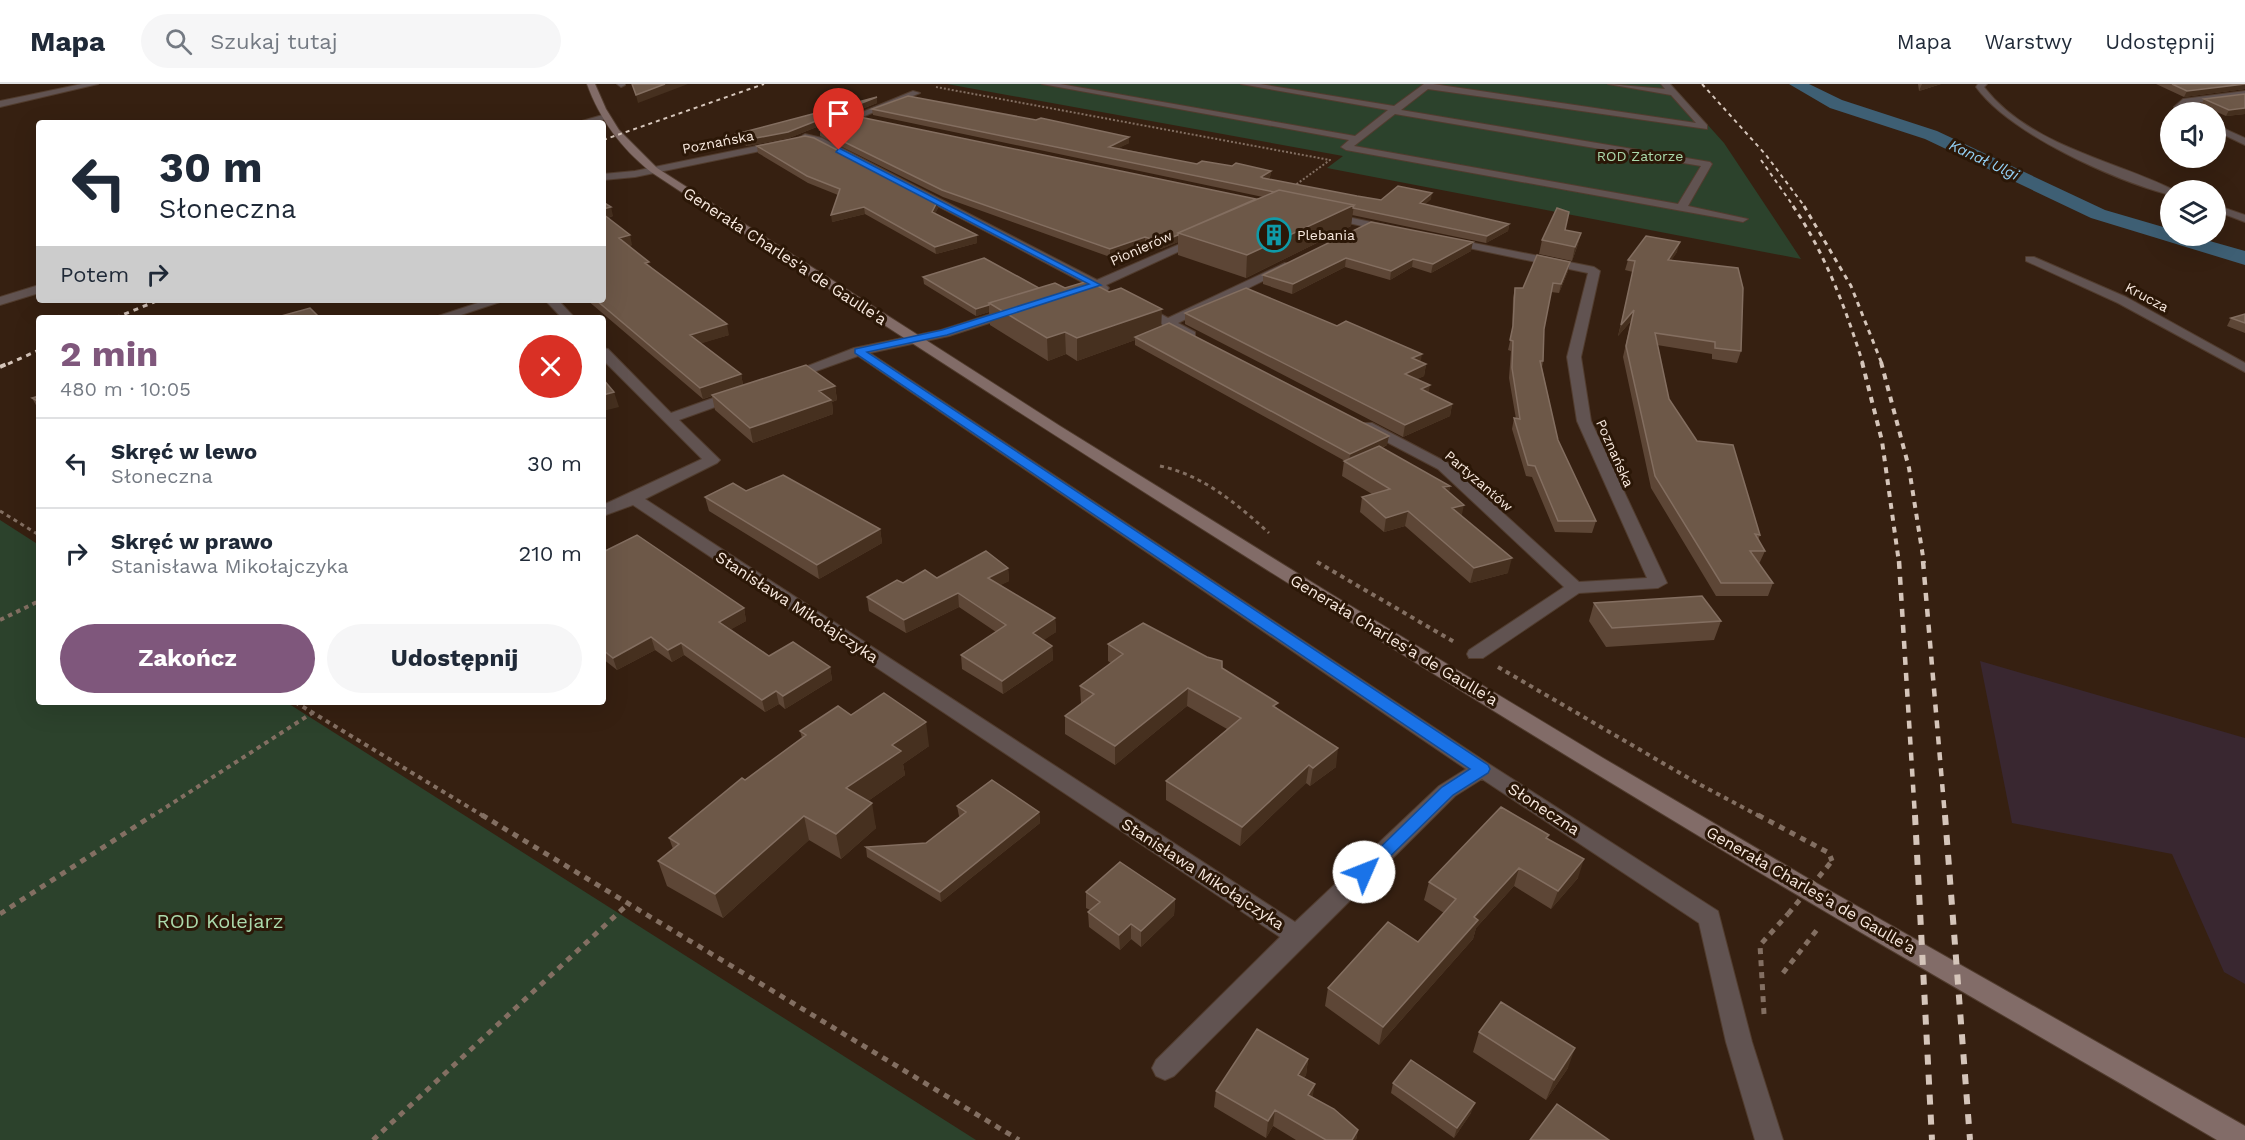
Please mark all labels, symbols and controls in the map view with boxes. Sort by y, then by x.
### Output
search box [141,14,561,68]
text: Mapa [30,25,105,58]
icon: search [162,25,195,58]
text: Szukaj tutaj [210,29,338,54]
text: Mapa [1897,29,1952,54]
text: Warstwy [1985,29,2072,54]
text: Udostępnij [2105,29,2215,54]
pin [813,88,864,150]
icon: arrive [822,97,855,130]
map controls [2160,102,2226,246]
button: sound [2160,102,2226,168]
street label: Poznańska [681,127,755,157]
water label: Kanał Ulgi [1946,136,2023,184]
text: 30 m [159,143,263,192]
icon: left [60,144,138,222]
park label: ROD Zatorze [1597,148,1683,164]
button: layers [2160,180,2226,246]
street label: Generała Charles'a de Gaulle'a [680,183,890,329]
text: Słoneczna [159,193,296,225]
building icon: Plebania [1256,217,1292,253]
street label: Pionierów [1107,227,1175,269]
place label: Plebania [1297,227,1355,243]
icon: right [141,258,174,291]
text: Potem [60,262,129,287]
street label: Krucza [2123,279,2171,315]
text: 2 min [60,333,158,375]
button: close [519,335,582,398]
text: 480 m · 10:05 [60,377,191,401]
street label: Poznańska [1593,417,1637,489]
text: Skręć w lewo [111,439,257,464]
icon: left [60,447,93,480]
street label: Partyzantów [1442,447,1516,515]
text: 30 m [527,451,582,476]
text: Słoneczna [111,464,213,488]
text: Skręć w prawo [111,529,273,554]
icon: right [60,537,93,570]
text: 210 m [518,541,582,566]
street label: Stanisława Mikołajczyka [712,547,882,667]
text: Stanisława Mikołajczyka [111,554,349,578]
street label: Generała Charles'a de Gaulle'a [1287,570,1501,710]
button: Zakończ [60,624,315,693]
button: Udostępnij [327,624,582,693]
street label: Słoneczna [1505,779,1583,839]
street label: Stanisława Mikołajczyka [1118,814,1288,934]
street label: Generała Charles'a de Gaulle'a [1703,822,1919,958]
position arrow [1332,840,1396,904]
park label: ROD Kolejarz [157,909,283,933]

